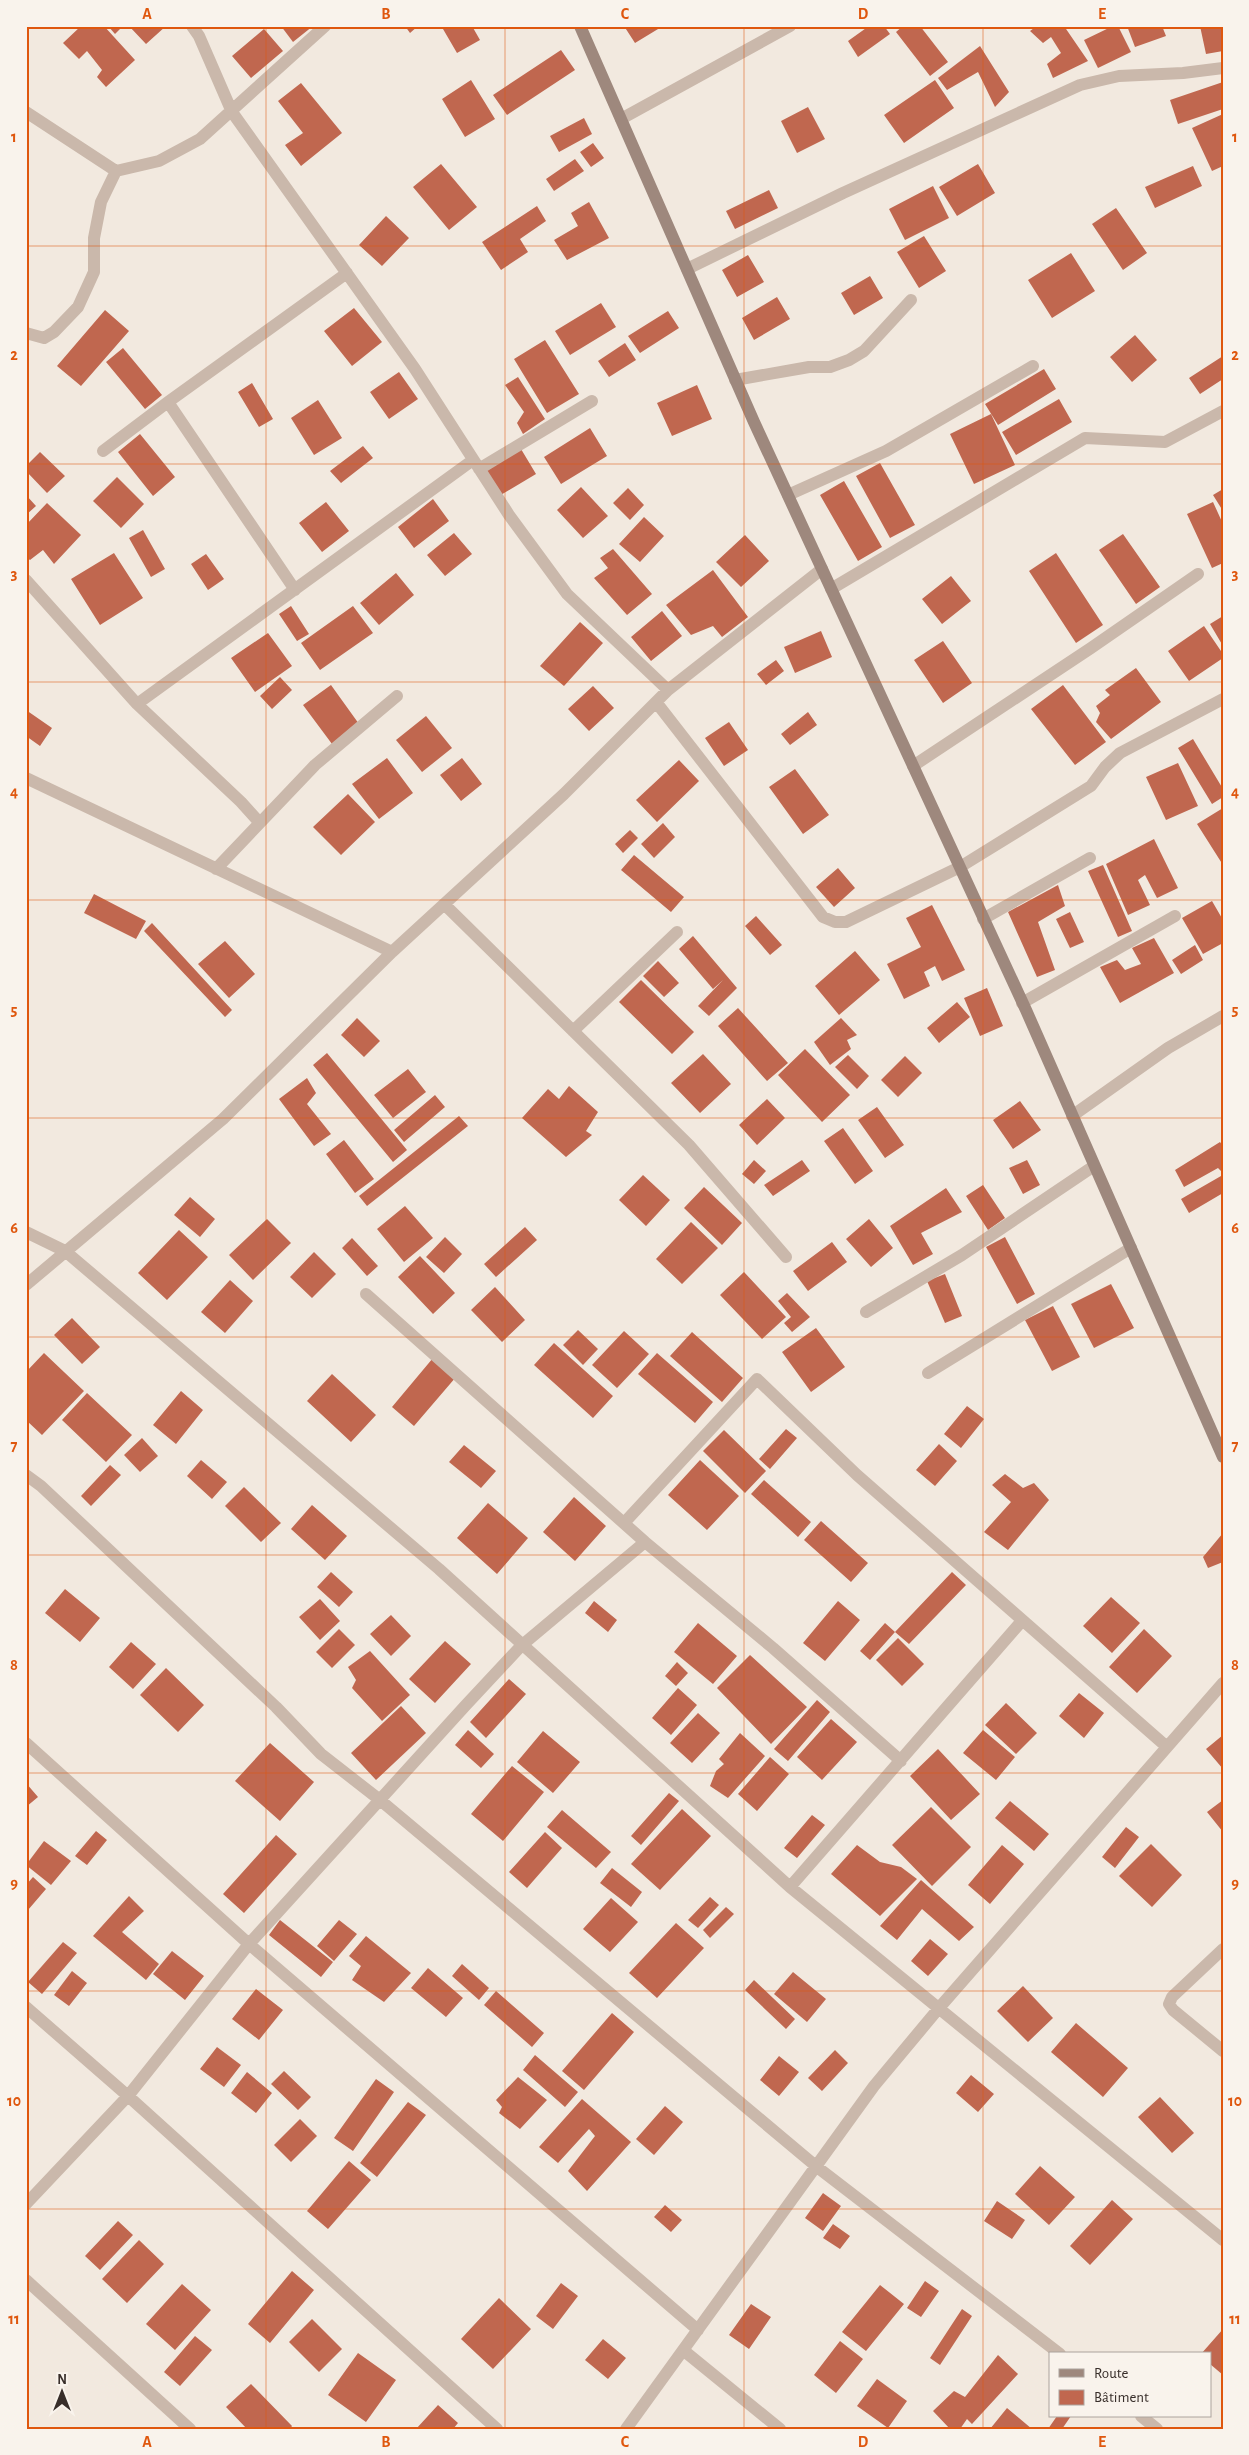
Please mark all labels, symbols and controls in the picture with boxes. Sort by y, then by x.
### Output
text: A [142,6,152,22]
text: B [381,6,391,22]
text: C [621,6,630,22]
text: D [858,6,869,22]
text: E [1098,6,1106,22]
text: 1 [11,129,17,145]
text: 1 [1232,129,1238,145]
text: 2 [10,347,18,363]
text: 2 [1231,347,1239,363]
text: 3 [11,566,18,582]
text: 3 [1232,566,1239,582]
text: 4 [10,784,18,800]
text: 4 [1231,784,1239,800]
text: 5 [11,1002,18,1018]
text: 5 [1232,1002,1239,1018]
text: 6 [10,1220,18,1236]
text: 6 [1231,1220,1239,1236]
text: 7 [11,1438,18,1454]
text: 7 [1232,1438,1239,1454]
text: 8 [10,1657,18,1673]
text: 8 [1231,1657,1239,1673]
text: 9 [10,1875,18,1891]
text: 9 [1231,1875,1239,1891]
text: 10 [7,2093,21,2109]
text: 10 [1228,2093,1242,2109]
text: 11 [8,2311,20,2327]
text: 11 [1229,2311,1241,2327]
legend [1049,2352,1212,2418]
text: Route [1094,2366,1128,2381]
north arrow [38,2368,88,2418]
text: N [57,2373,67,2387]
text: Bâtiment [1094,2390,1149,2405]
text: A [142,2434,152,2450]
text: B [381,2434,391,2450]
text: C [621,2434,630,2450]
text: D [858,2434,869,2450]
text: E [1098,2434,1106,2450]

